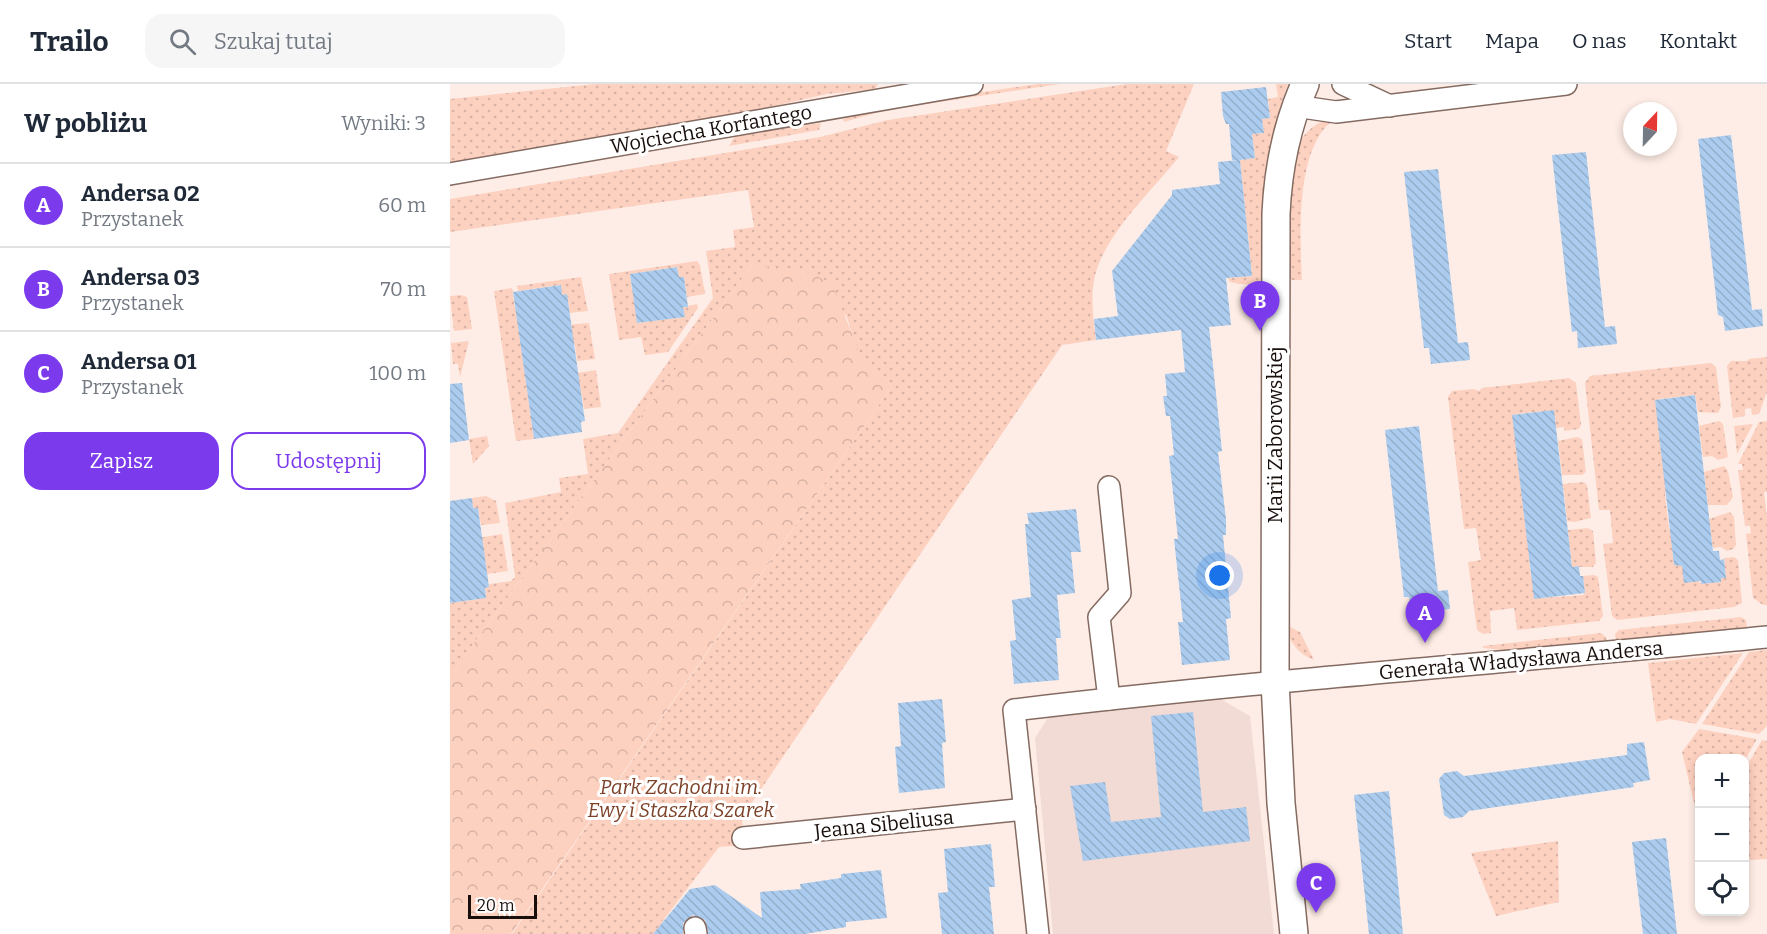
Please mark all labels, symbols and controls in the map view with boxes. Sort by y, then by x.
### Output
search box [145,14,565,68]
text: Trailo [30,25,109,58]
icon: search [166,25,199,58]
text: Szukaj tutaj [214,28,333,55]
text: Start [1404,28,1452,54]
text: Mapa [1485,28,1539,54]
text: O nas [1572,28,1627,54]
text: Kontakt [1660,28,1737,54]
street label: Wojciecha Korfantego [608,99,814,160]
north arrow [1623,102,1677,156]
text: W pobliżu [24,108,147,139]
text: Wyniki: 3 [341,111,426,135]
text: Andersa 02 [81,180,200,207]
text: A [36,193,51,217]
text: 60 m [378,193,426,217]
text: Przystanek [81,207,183,231]
text: Andersa 03 [81,264,200,291]
text: B [37,277,50,301]
text: 70 m [380,277,426,301]
pin: B [1240,282,1280,331]
text: Przystanek [81,291,183,315]
street label: Marii Zaborowskiej [1263,347,1288,523]
text: Andersa 01 [81,348,197,375]
text: C [37,361,50,385]
text: 100 m [369,361,426,385]
text: Przystanek [81,375,183,399]
button: Zapisz [24,432,219,490]
button: Udostępnij [231,432,426,490]
your location [1205,561,1234,590]
pin: A [1406,594,1444,643]
street label: Generała Władysława Andersa [1378,636,1664,684]
map controls [1695,754,1749,916]
button: + [1695,754,1749,808]
park label: Park Zachodni im. Ewy i Staszka Szarek [588,775,775,822]
street label: Jeana Sibeliusa [812,805,955,843]
button: − [1695,808,1749,862]
button: locate [1695,862,1749,916]
pin: C [1296,864,1336,913]
scale bar [468,892,537,920]
text: 20 m [477,896,514,915]

